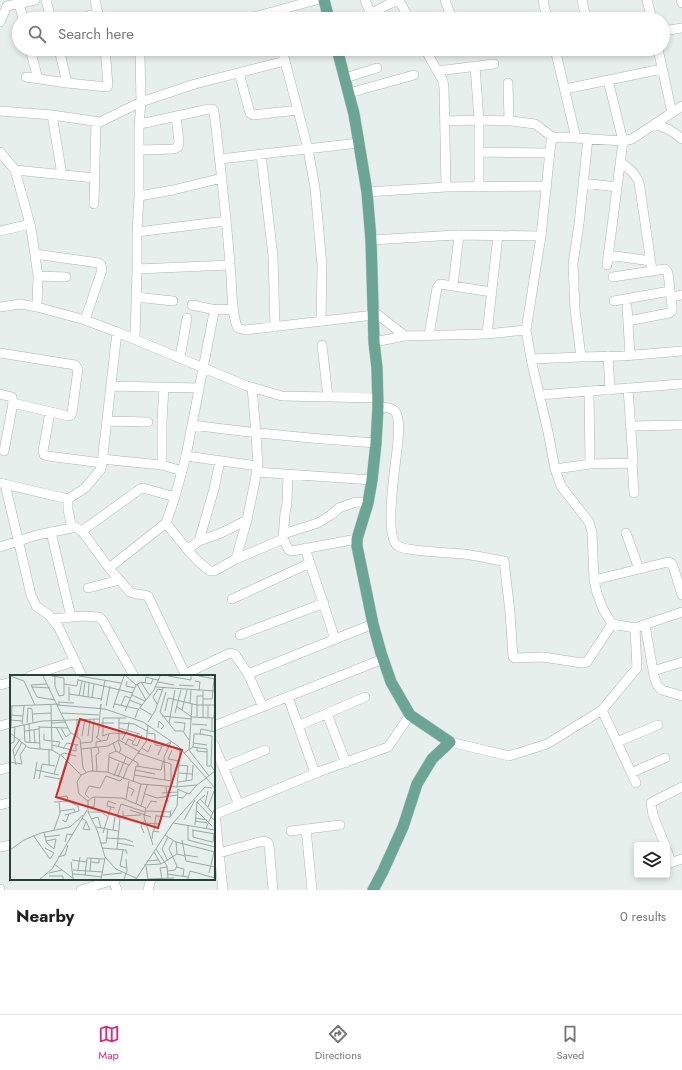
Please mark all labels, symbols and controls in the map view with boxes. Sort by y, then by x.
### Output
search box [12,12,670,56]
icon: search [26,23,48,45]
text: Search here [58,23,134,45]
inset map [10,675,215,880]
map controls [634,842,670,878]
button: layers [634,842,670,878]
text: Nearby [16,904,74,928]
text: 0 results [620,907,666,926]
tab: Map [98,1023,120,1063]
tab: Directions [315,1023,361,1063]
tab: Saved [557,1023,584,1063]

